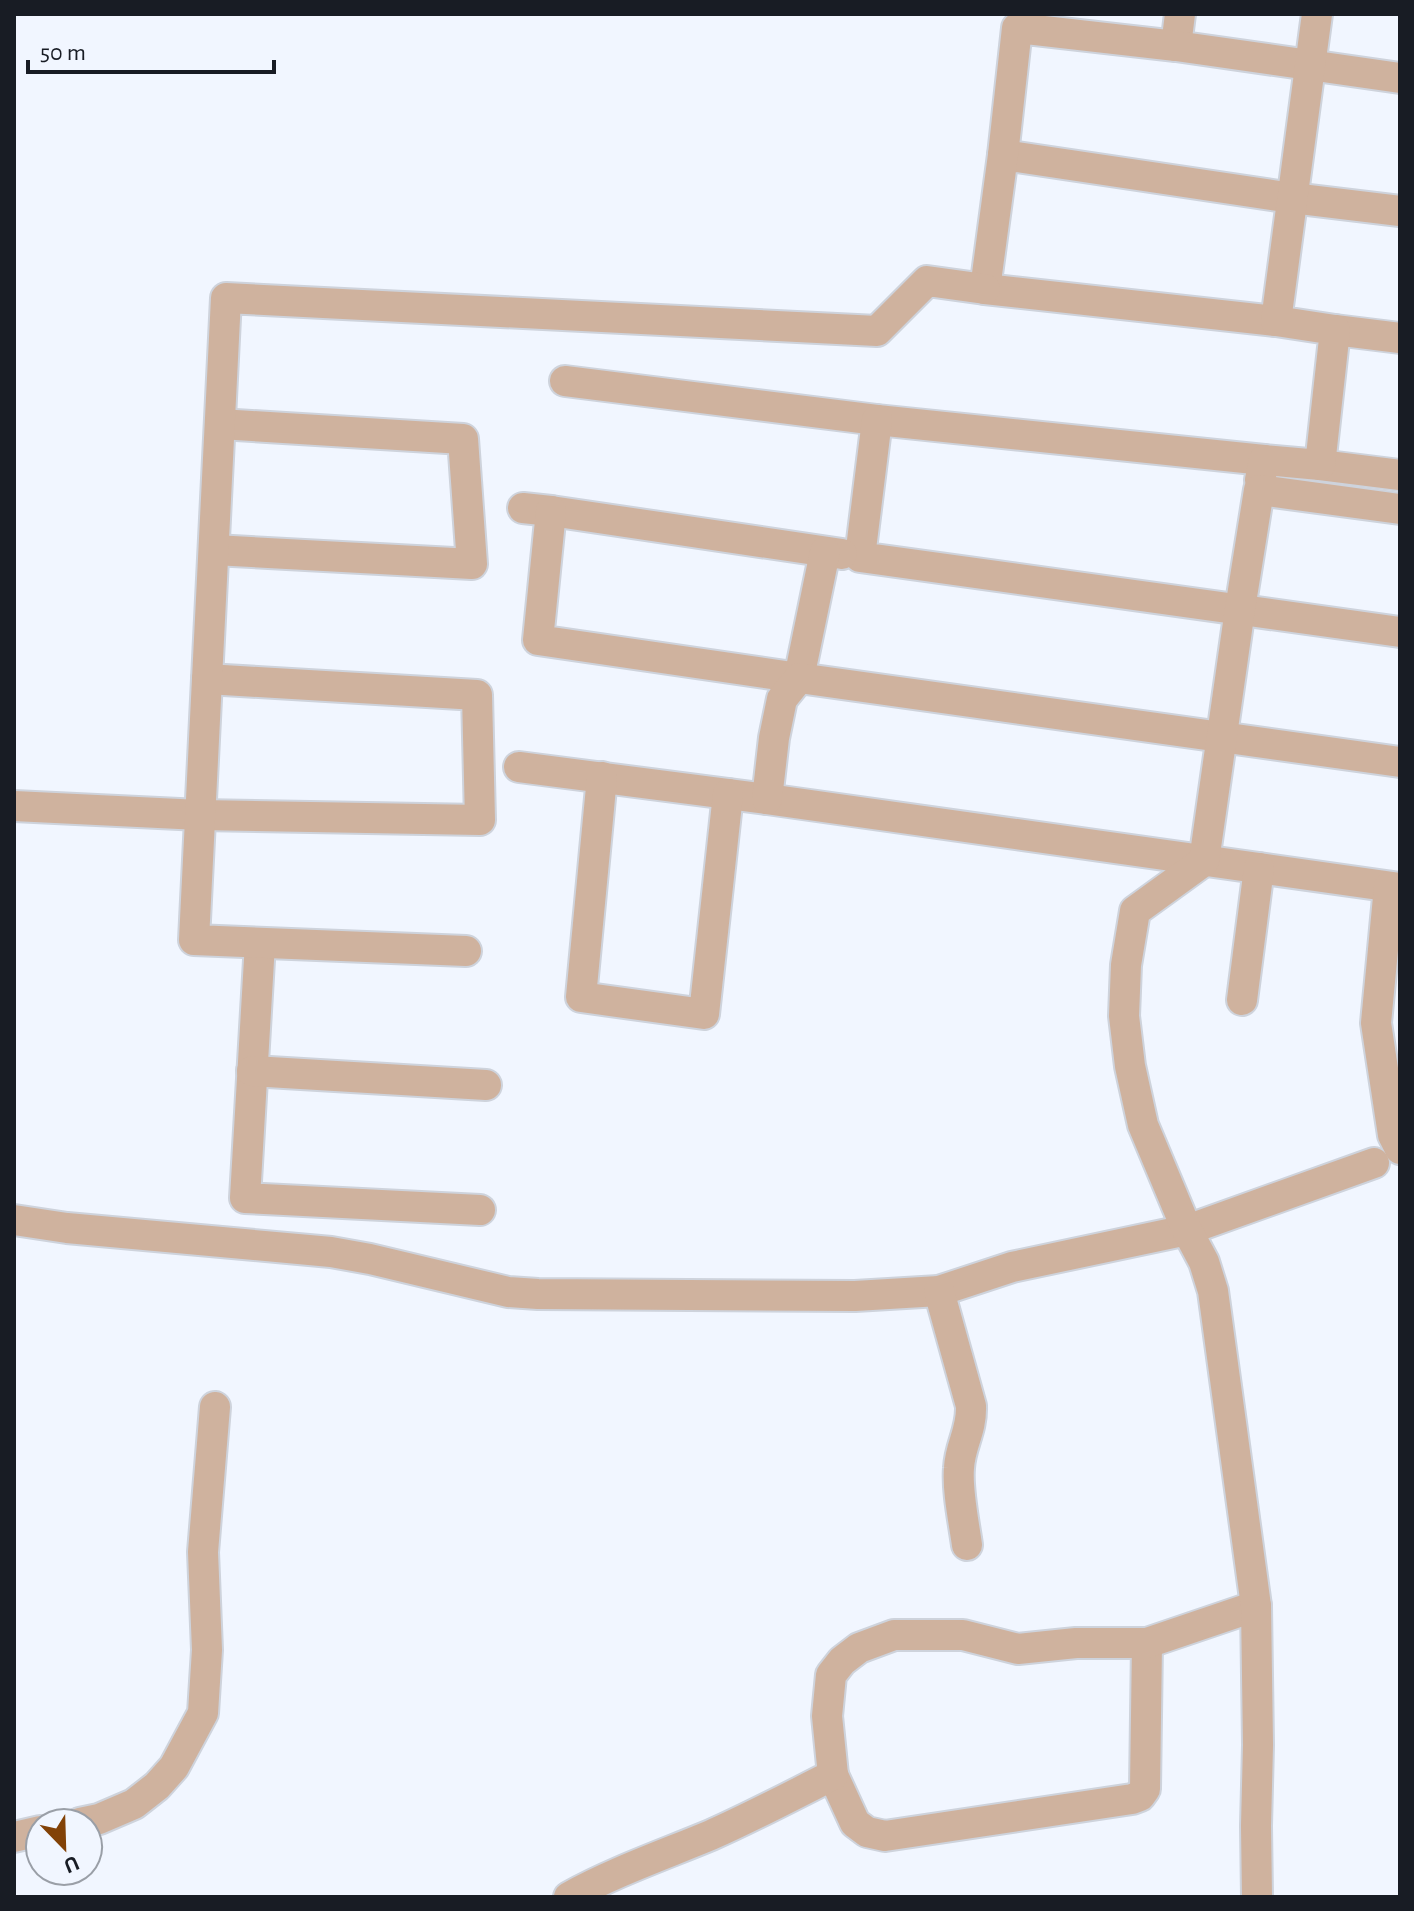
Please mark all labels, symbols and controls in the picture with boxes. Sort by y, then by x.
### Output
scale bar [28,24,274,74]
text: 50 m [40,41,86,65]
north arrow [24,1807,104,1887]
text: U [61,1852,82,1877]

